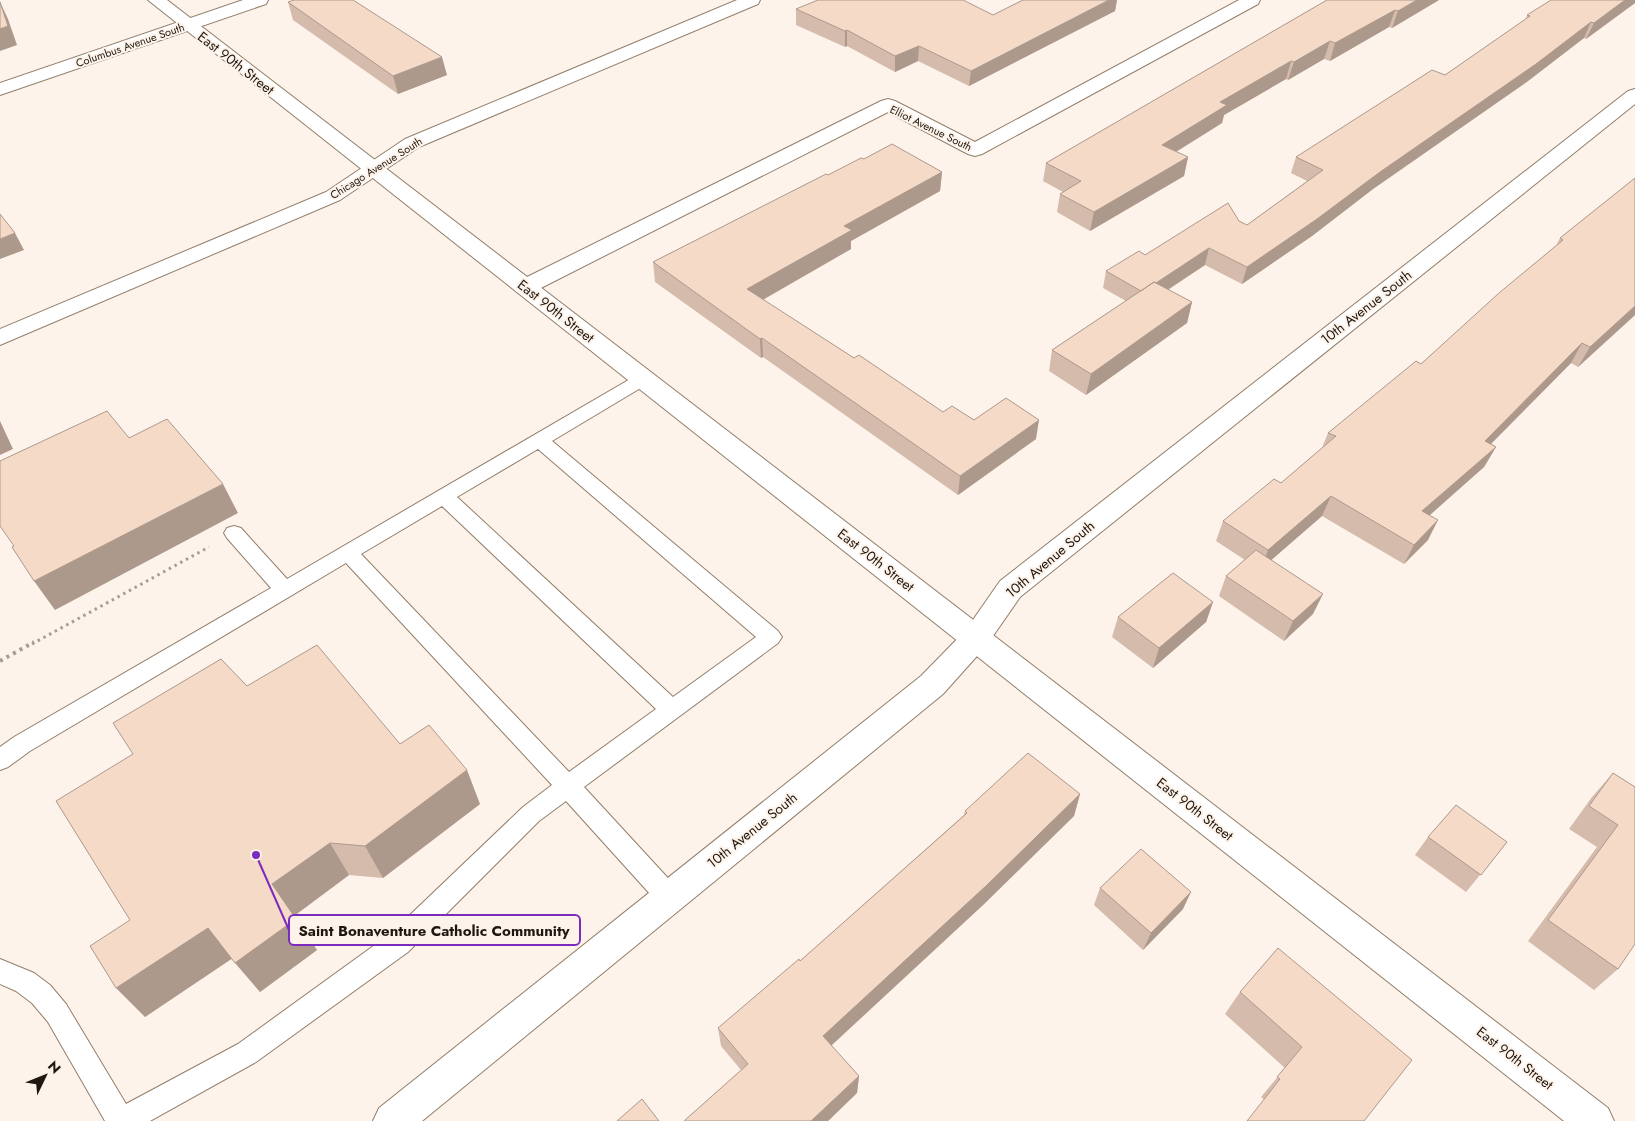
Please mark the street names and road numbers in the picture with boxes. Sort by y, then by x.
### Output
street label: Columbus Avenue South [74,19,186,71]
street label: East 90th Street [193,27,279,100]
street label: Elliot Avenue South [887,101,975,155]
street label: Chicago Avenue South [327,133,425,203]
street label: 10th Avenue South [1316,265,1416,349]
street label: East 90th Street [513,275,599,348]
street label: 10th Avenue South [1001,516,1099,602]
street label: East 90th Street [833,524,919,597]
street label: East 90th Street [1152,773,1238,846]
street label: 10th Avenue South [703,787,801,873]
street label: East 90th Street [1472,1022,1558,1095]

